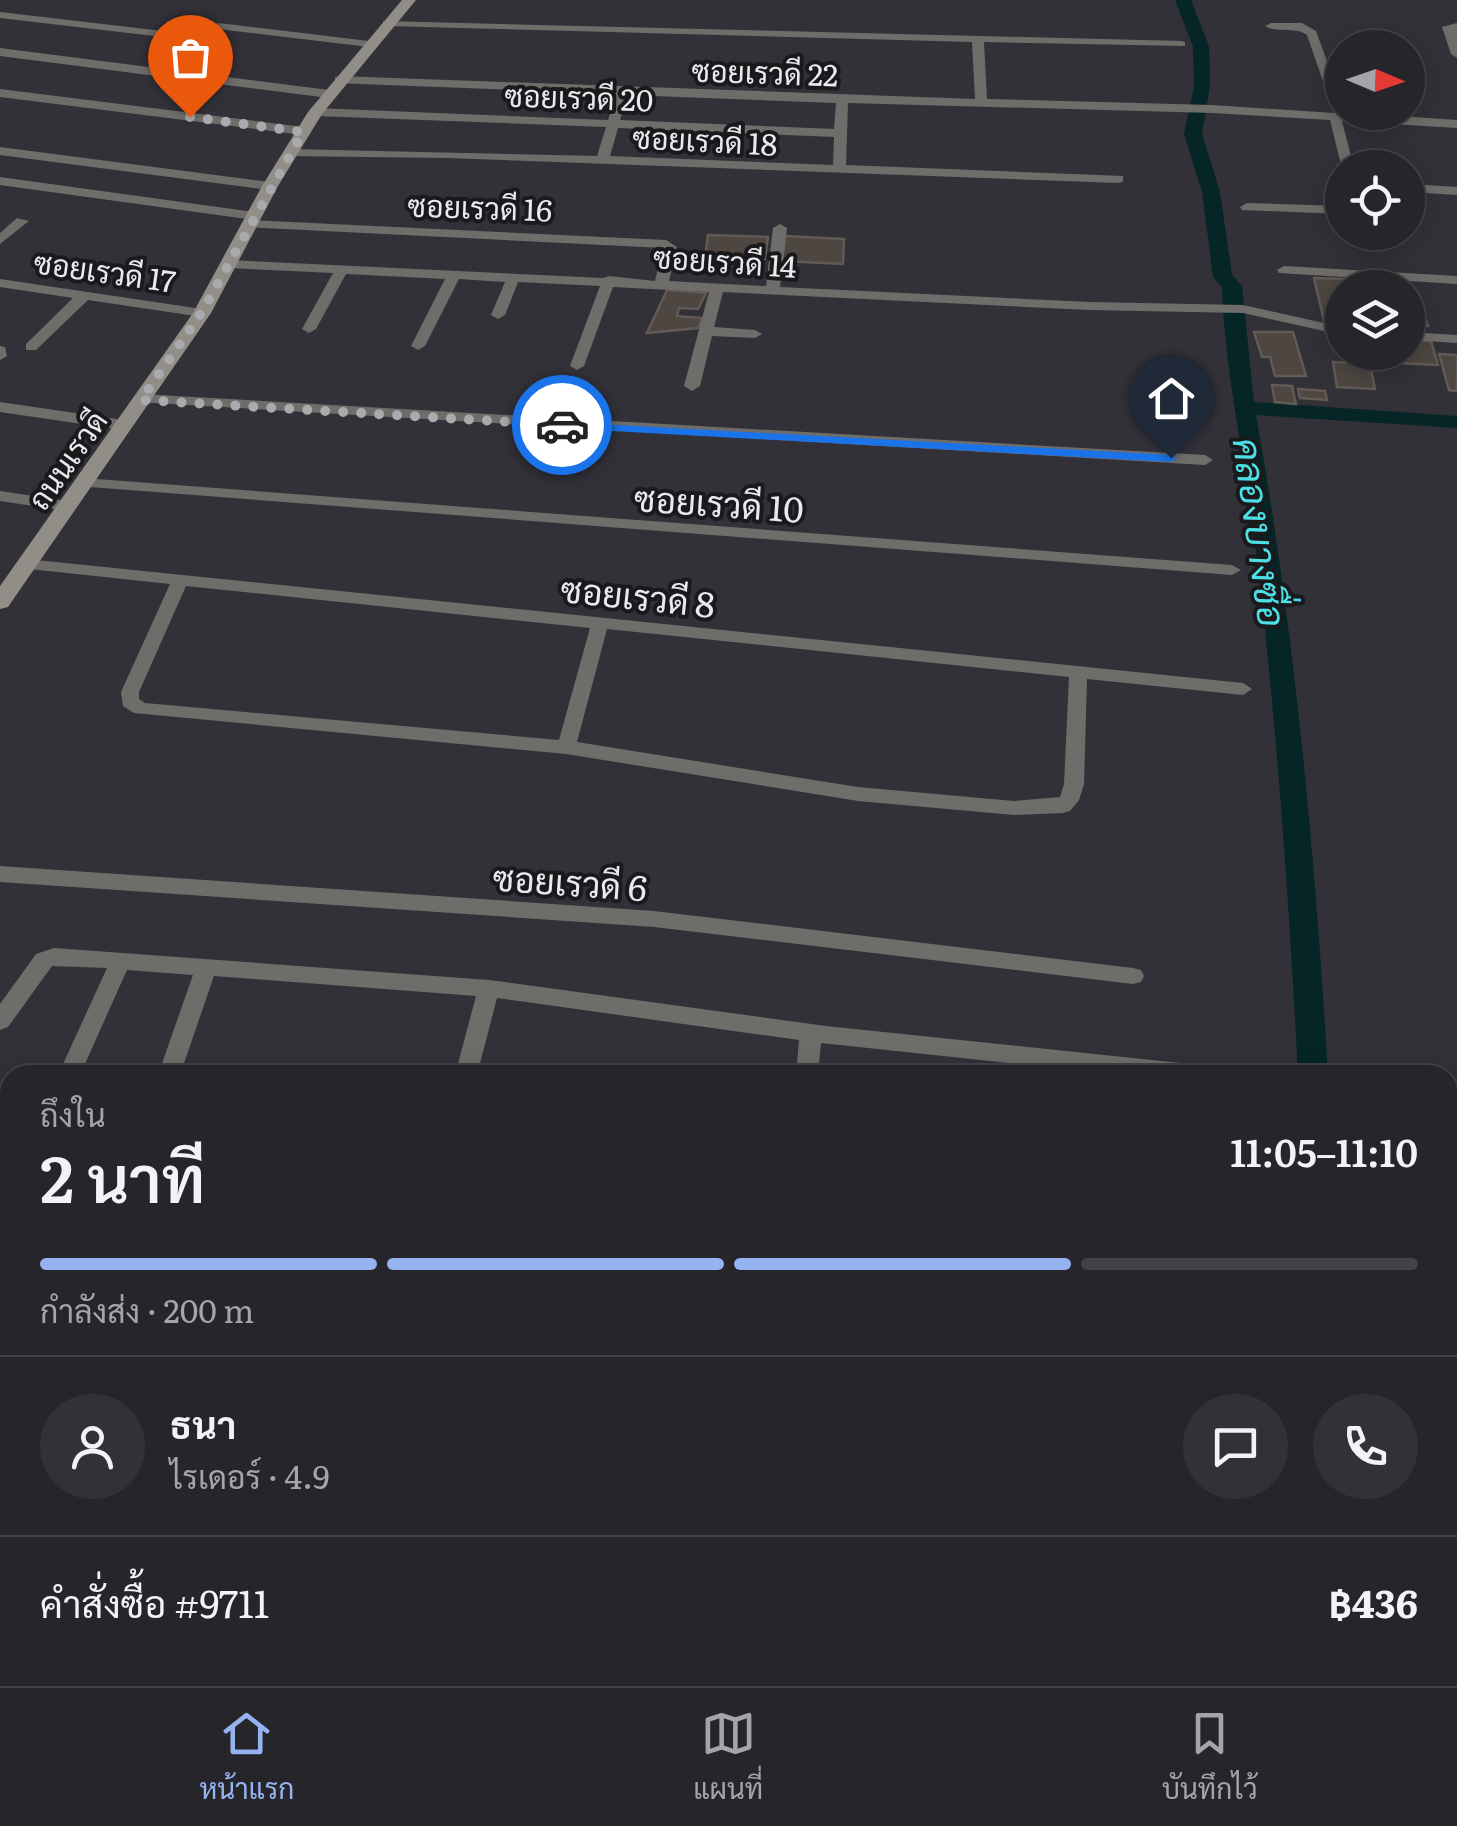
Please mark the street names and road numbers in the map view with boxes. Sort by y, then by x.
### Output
street label: ซอยเรวดี 22 [691,46,839,96]
street label: ซอยเรวดี 20 [504,71,654,121]
street label: ซอยเรวดี 18 [631,113,779,165]
street label: ซอยเรวดี 16 [407,181,553,231]
street label: ซอยเรวดี 14 [652,233,798,287]
street label: ซอยเรวดี 17 [31,238,179,302]
street label: ถนนเรวดี [16,400,116,518]
street label: ซอยเรวดี 10 [632,470,806,534]
street label: ซอยเรวดี 8 [558,561,718,629]
street label: ซอยเรวดี 6 [491,850,649,912]

